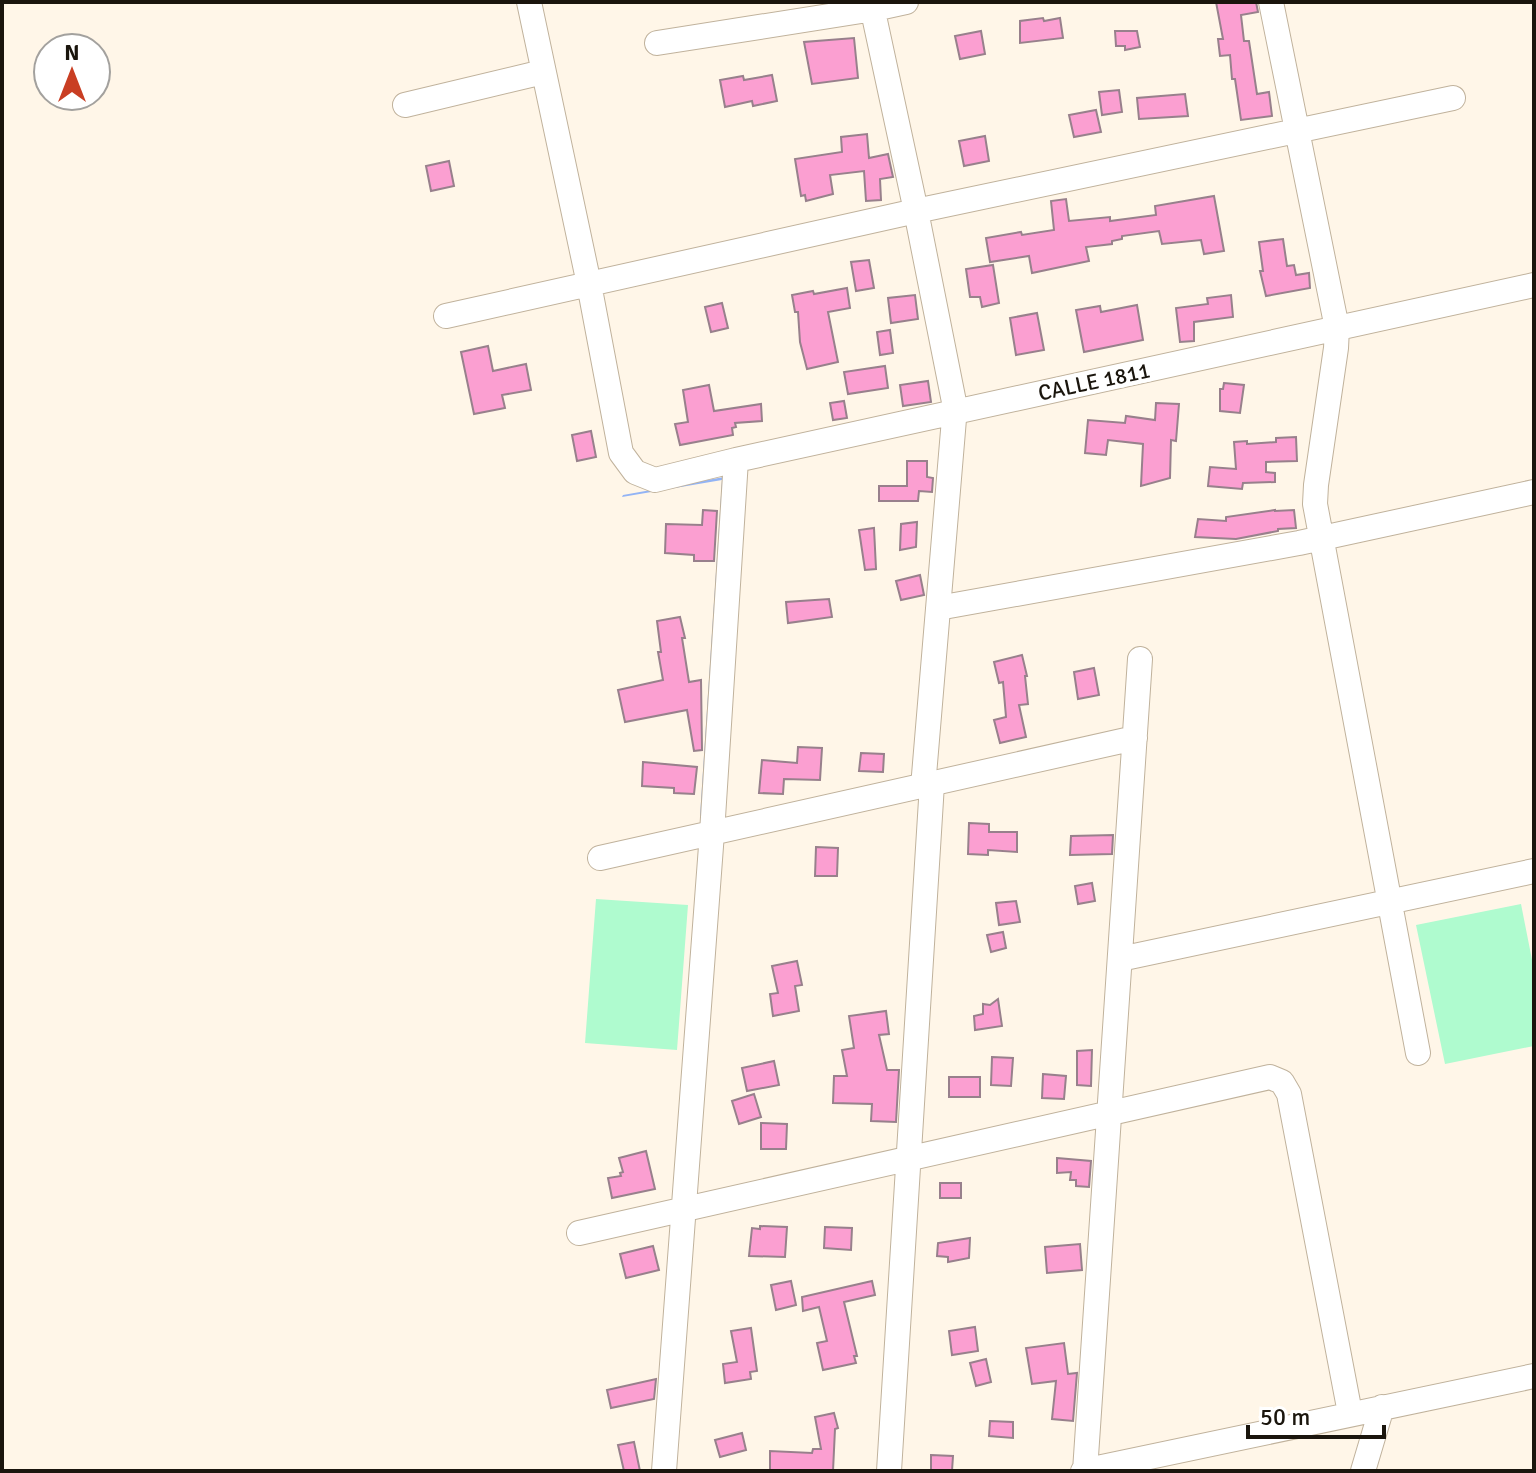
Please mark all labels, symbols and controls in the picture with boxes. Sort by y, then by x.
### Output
north arrow [32,32,112,112]
text: N [64,39,80,66]
street label: CALLE 1811 [1036,356,1153,407]
scale bar [1248,1389,1384,1439]
text: 50 m [1260,1402,1310,1432]

